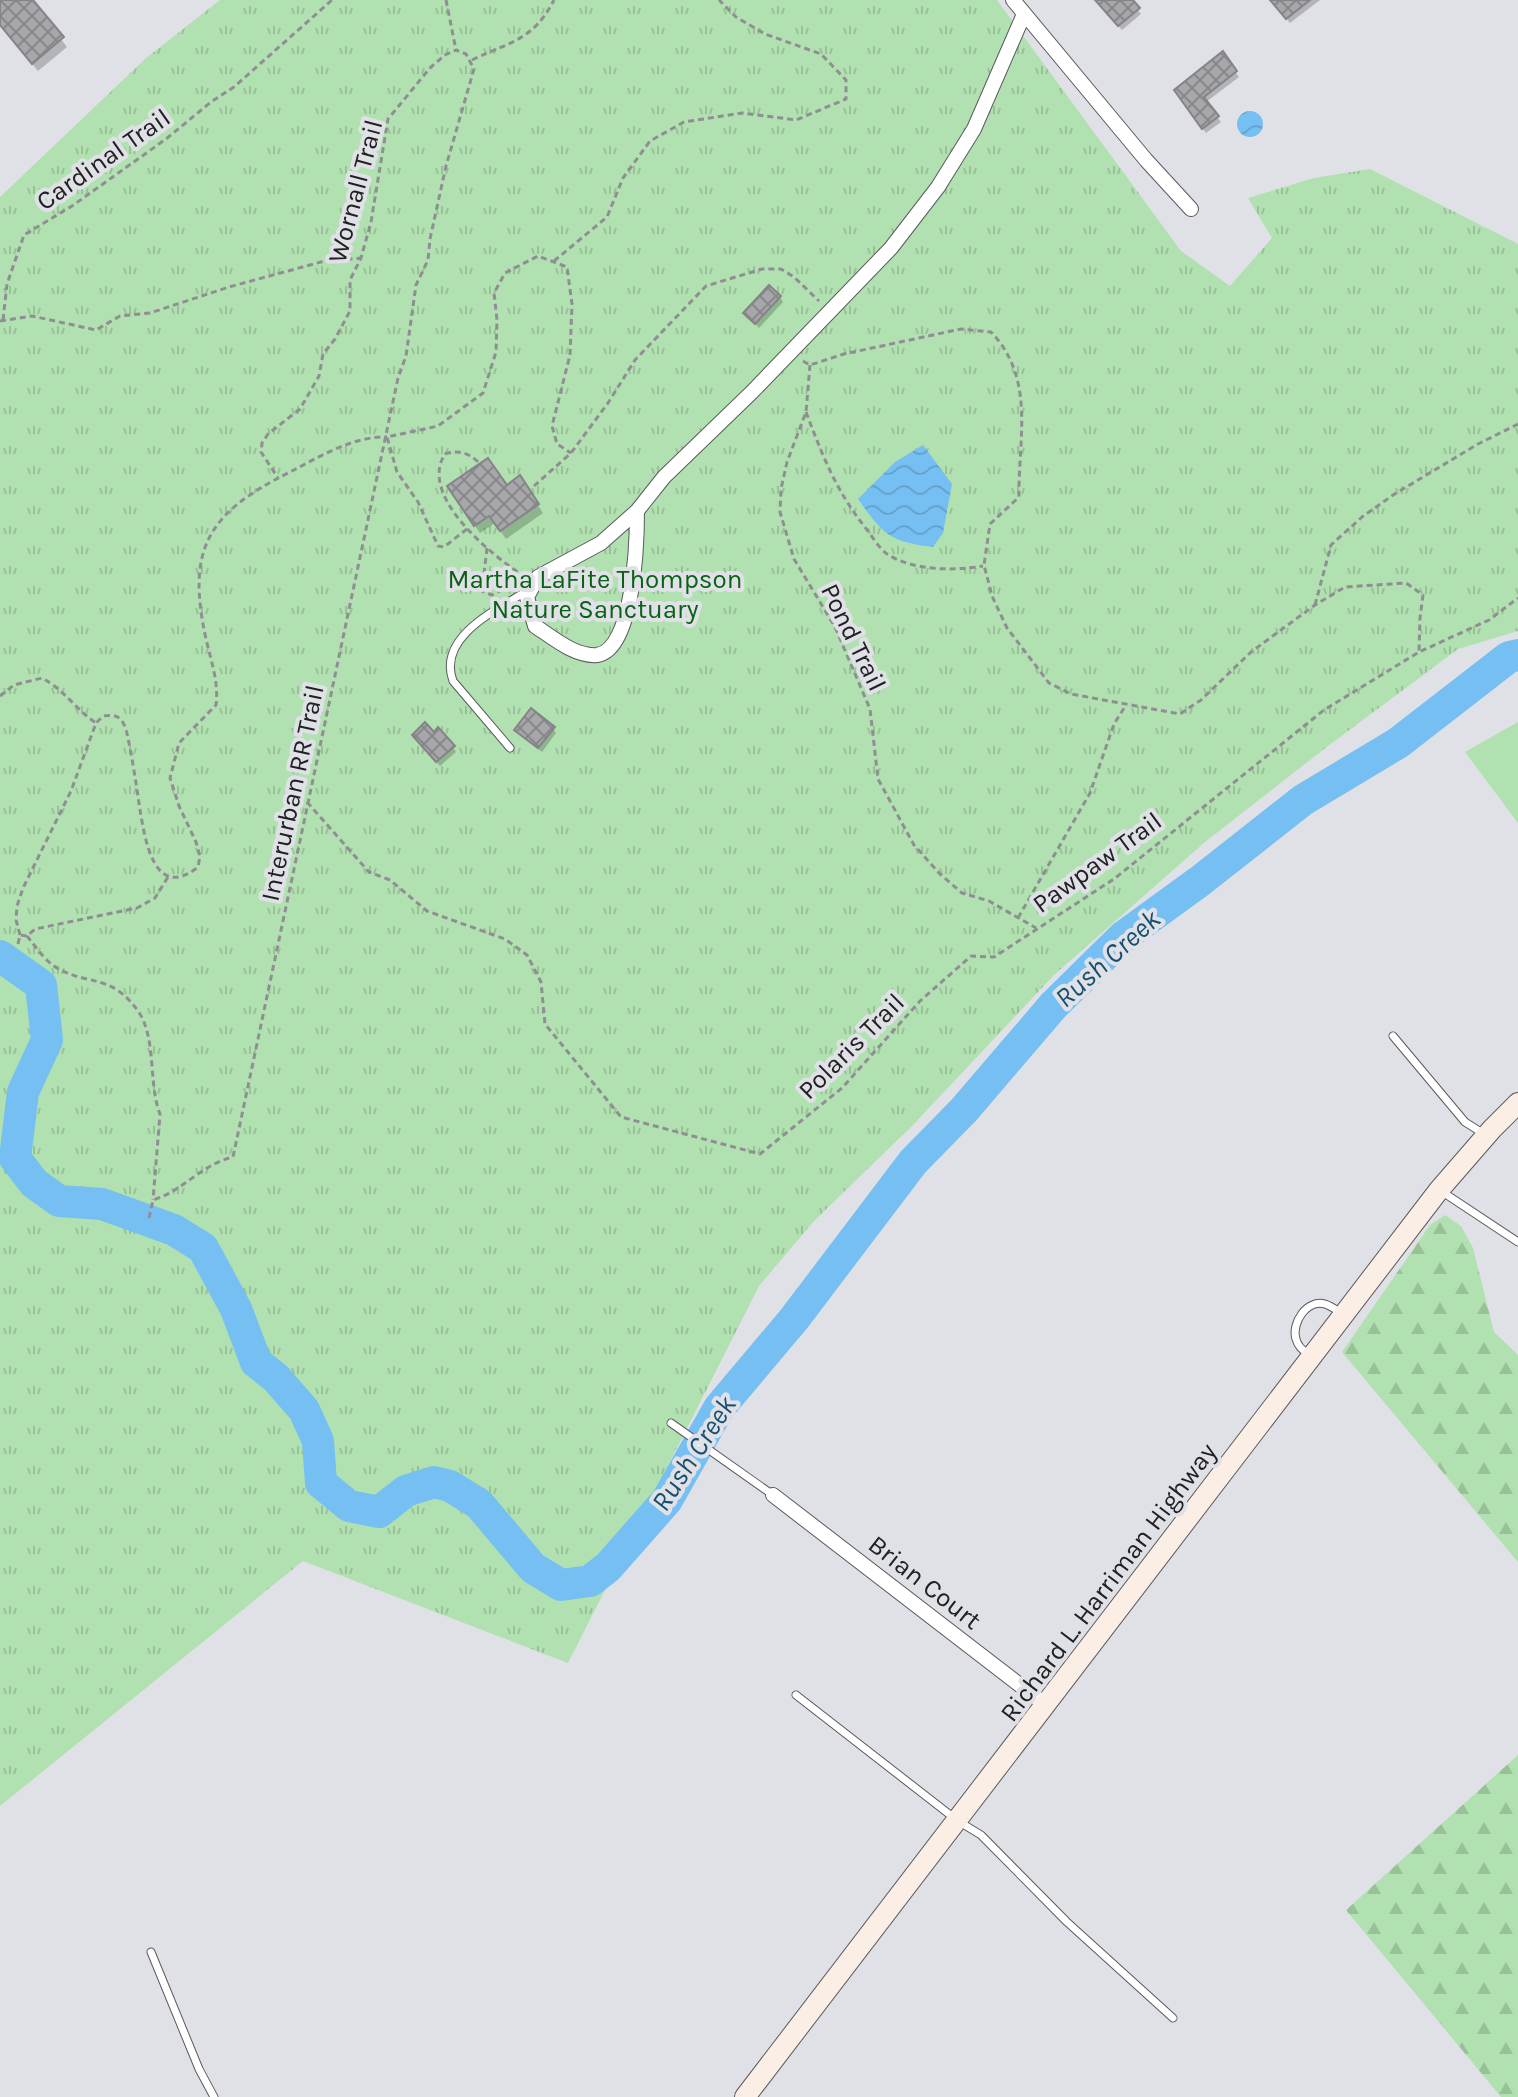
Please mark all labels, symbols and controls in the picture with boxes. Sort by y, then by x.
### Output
street label: Cardinal Trail [30,102,176,217]
street label: Wornall Trail [322,116,389,266]
park label: Martha LaFite Thompson Nature Sanctuary [448,564,742,625]
street label: Pond Trail [814,578,893,696]
street label: Interurban RR Trail [254,682,331,904]
street label: Pawpaw Trail [1027,805,1168,920]
water label: Rush Creek [1048,902,1167,1014]
street label: Polaris Trail [792,987,911,1106]
water label: Rush Creek [644,1389,743,1517]
street label: Richard L. Harriman Highway [994,1437,1223,1728]
street label: Brian Court [862,1529,987,1636]

